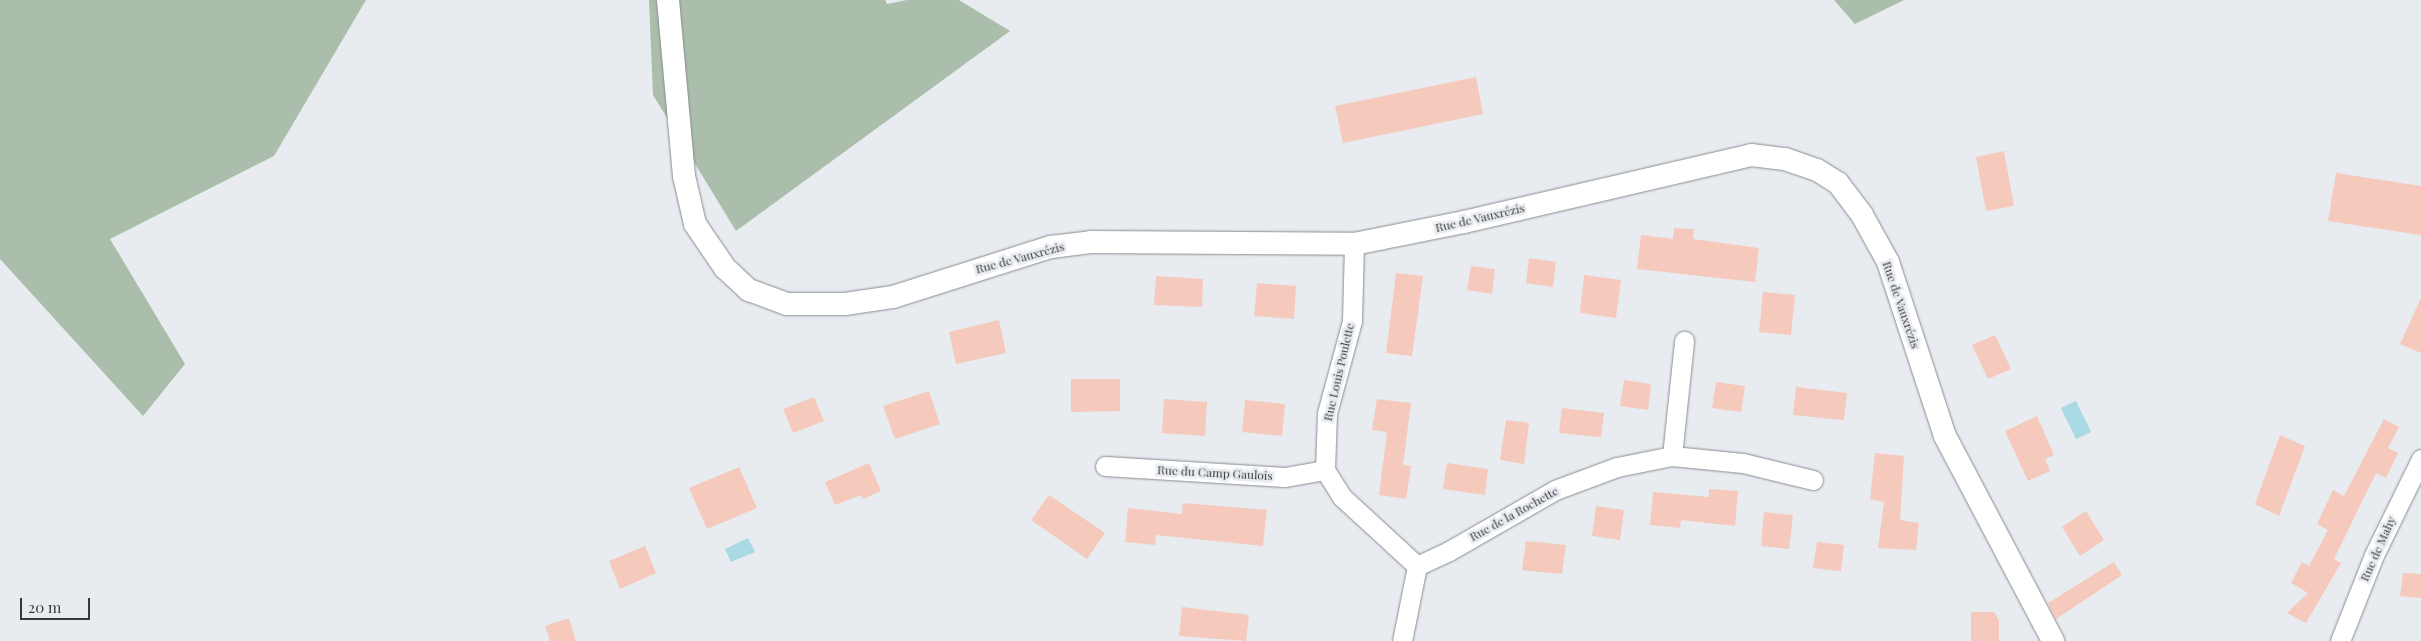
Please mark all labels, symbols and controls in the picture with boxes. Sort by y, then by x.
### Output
street label: Rue de Vauxrézis [1434,201,1526,235]
street label: Rue de Vauxrézis [974,239,1066,277]
street label: Rue de Vauxrézis [1879,259,1923,351]
street label: Rue Louis Poulette [1321,322,1357,422]
street label: Rue du Camp Gaulois [1157,463,1273,483]
street label: Rue de la Rochette [1467,484,1561,544]
street label: Rue de Mahy [2357,514,2399,584]
scale bar [22,588,92,620]
text: 20 m [28,597,61,617]

